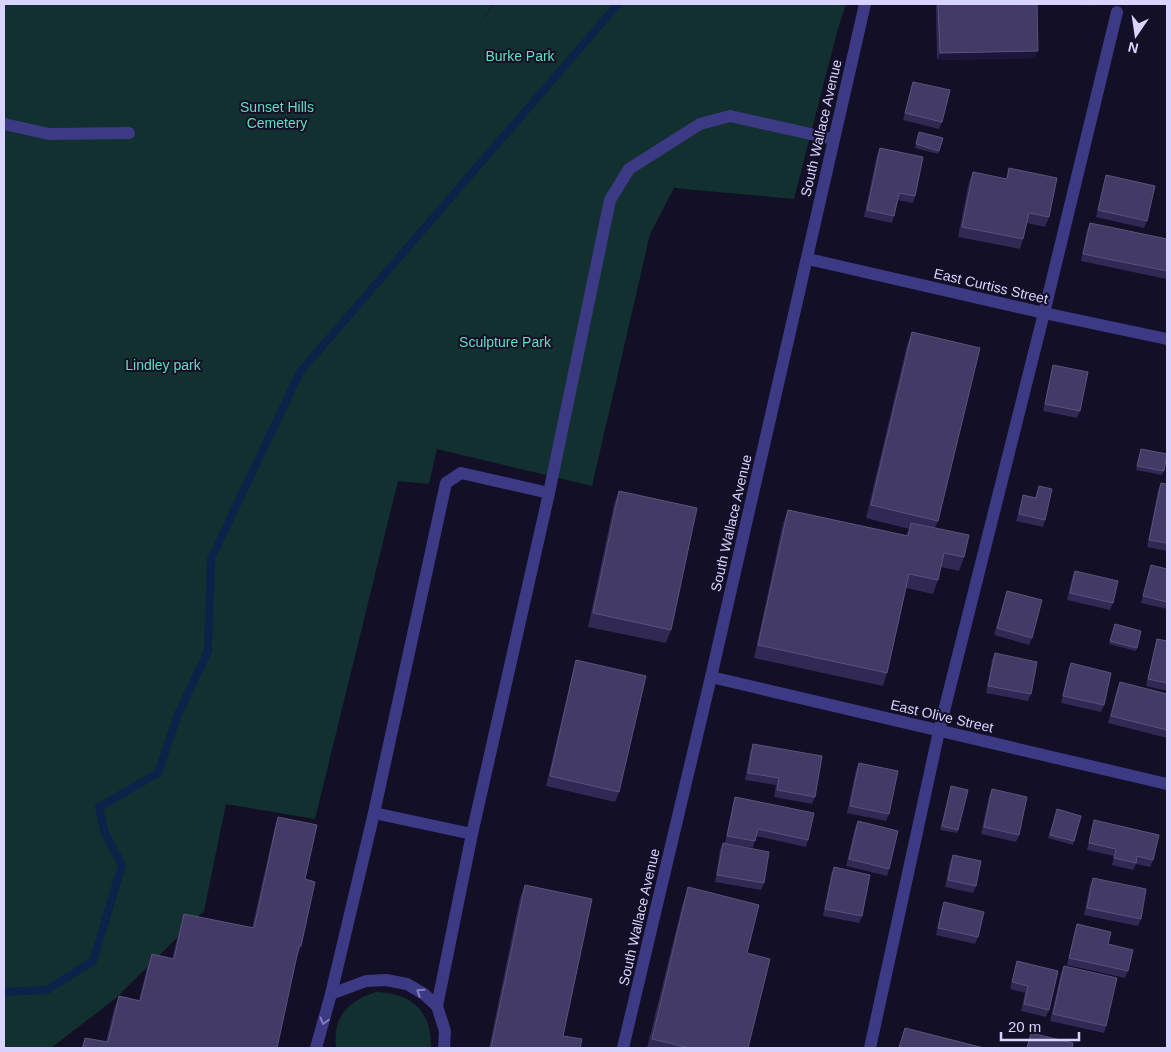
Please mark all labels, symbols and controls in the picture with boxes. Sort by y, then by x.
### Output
north arrow [1111,10,1161,60]
text: N [1126,39,1140,57]
park label: Burke Park [485,48,556,64]
street label: South Wallace Avenue [797,58,845,198]
park label: Sunset Hills Cemetery [240,99,314,131]
street label: East Curtiss Street [932,265,1050,307]
park label: Sculpture Park [459,334,552,350]
park label: Lindley park [125,357,202,373]
street label: South Wallace Avenue [707,453,755,593]
street label: East Olive Street [889,696,995,736]
street label: South Wallace Avenue [615,847,663,987]
one-way arrow [416,988,425,998]
scale bar [1001,1010,1078,1042]
one-way arrow [319,1017,330,1025]
text: 20 m [1008,1018,1041,1035]

